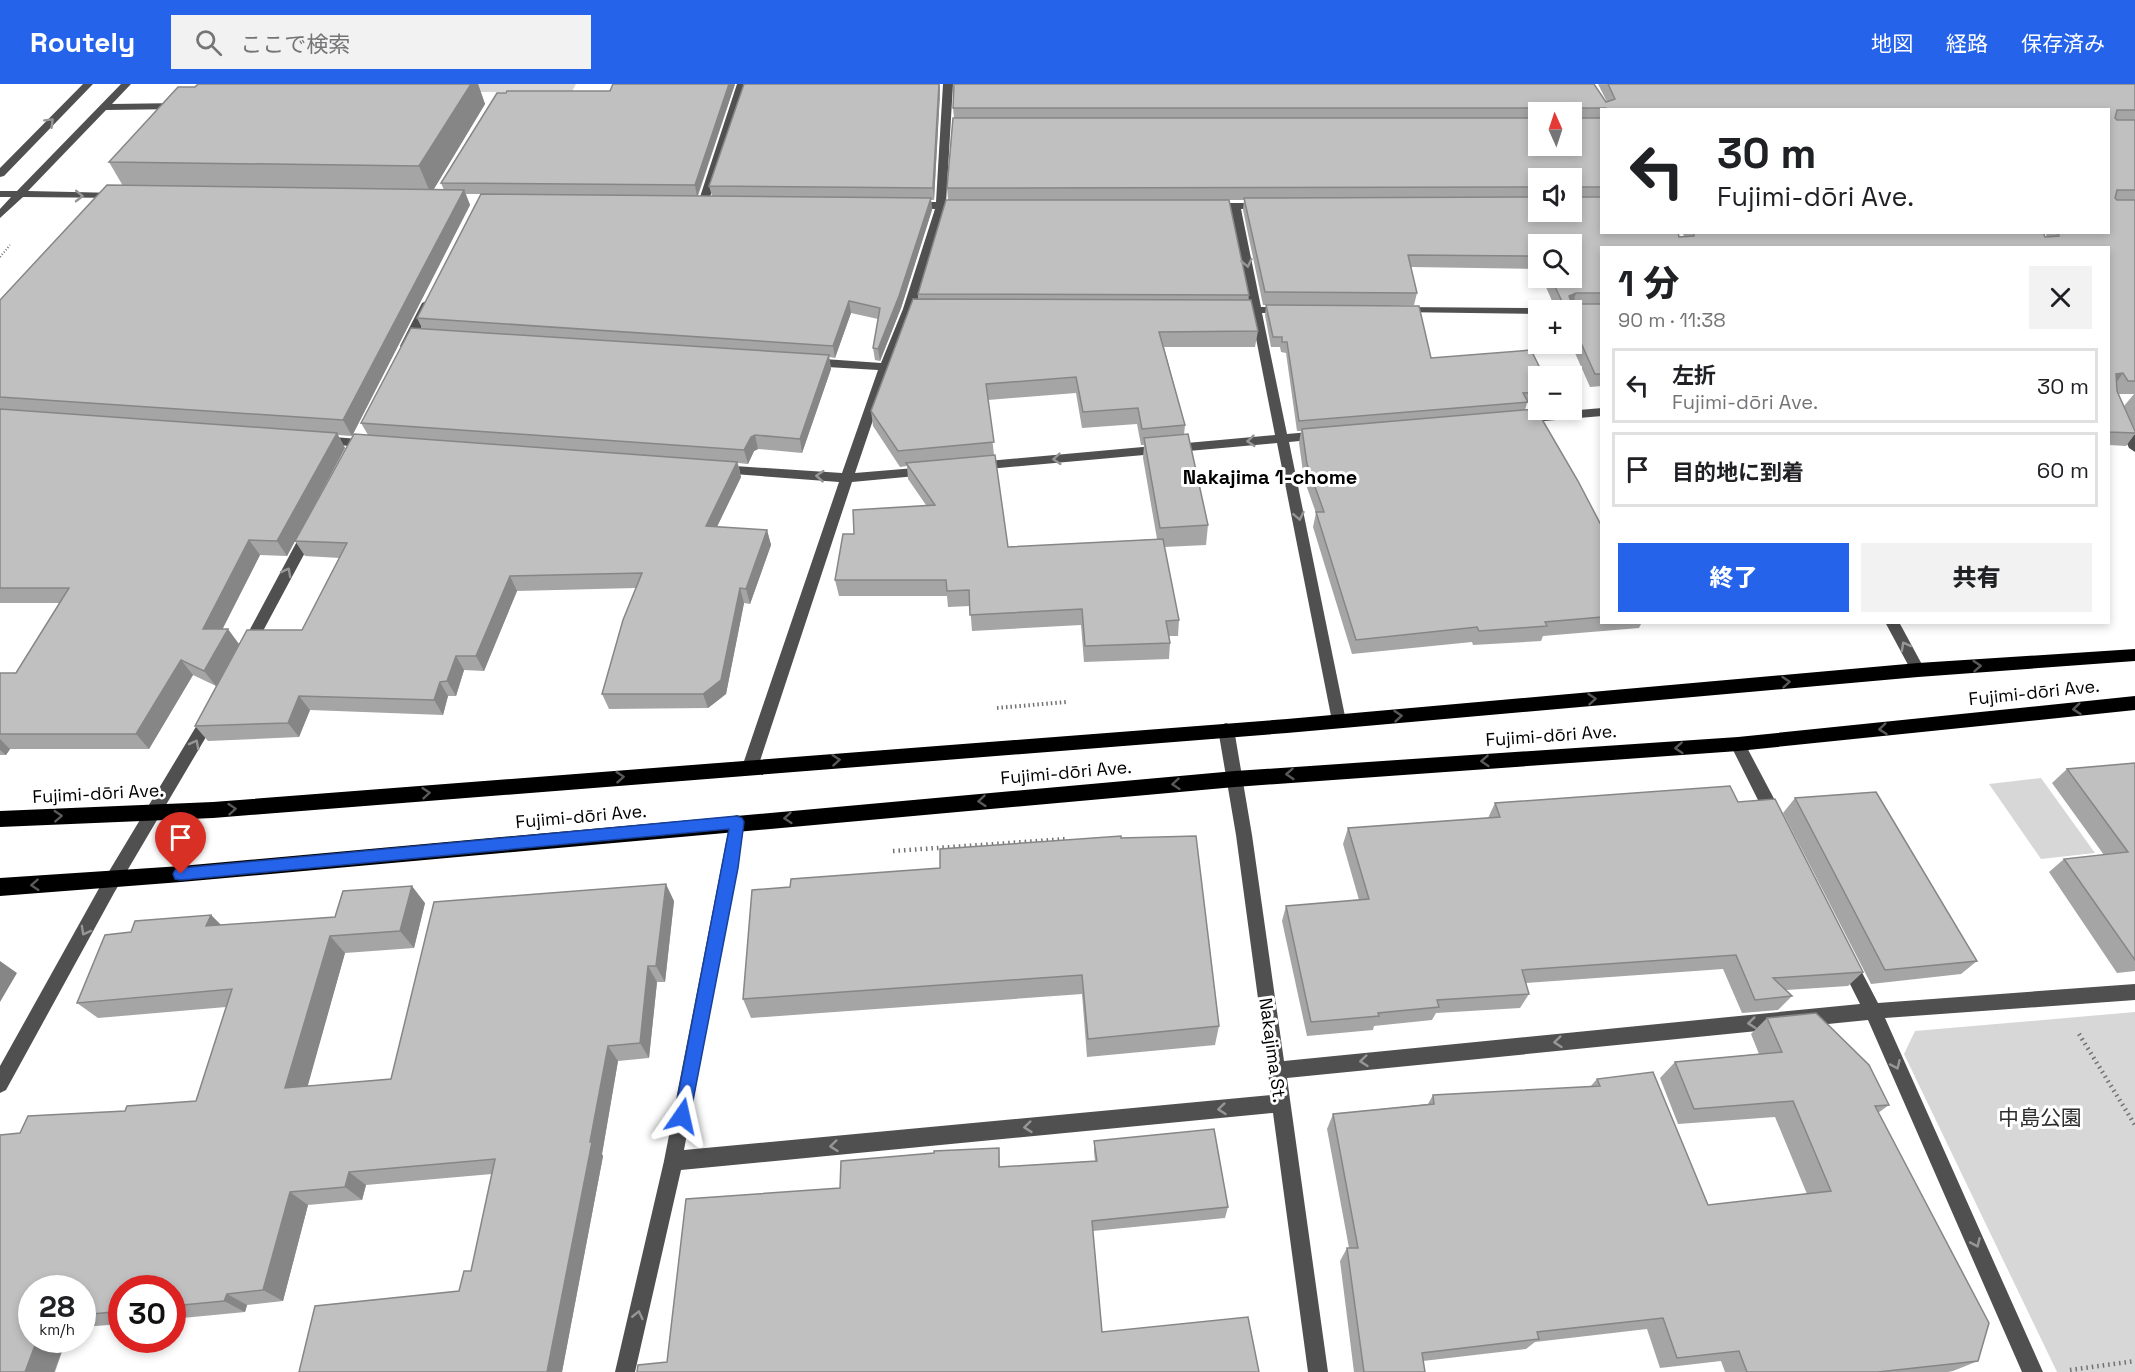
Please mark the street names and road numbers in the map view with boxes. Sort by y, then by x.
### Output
street label: Fujimi-dōri Ave. [1967,674,2101,710]
street label: Fujimi-dōri Ave. [1485,719,1617,751]
street label: Fujimi-dōri Ave. [1000,755,1132,789]
street label: Fujimi-dōri Ave. [32,778,164,808]
street label: Fujimi-dōri Ave. [515,799,647,833]
street label: Nakajima St. [1254,996,1292,1104]

